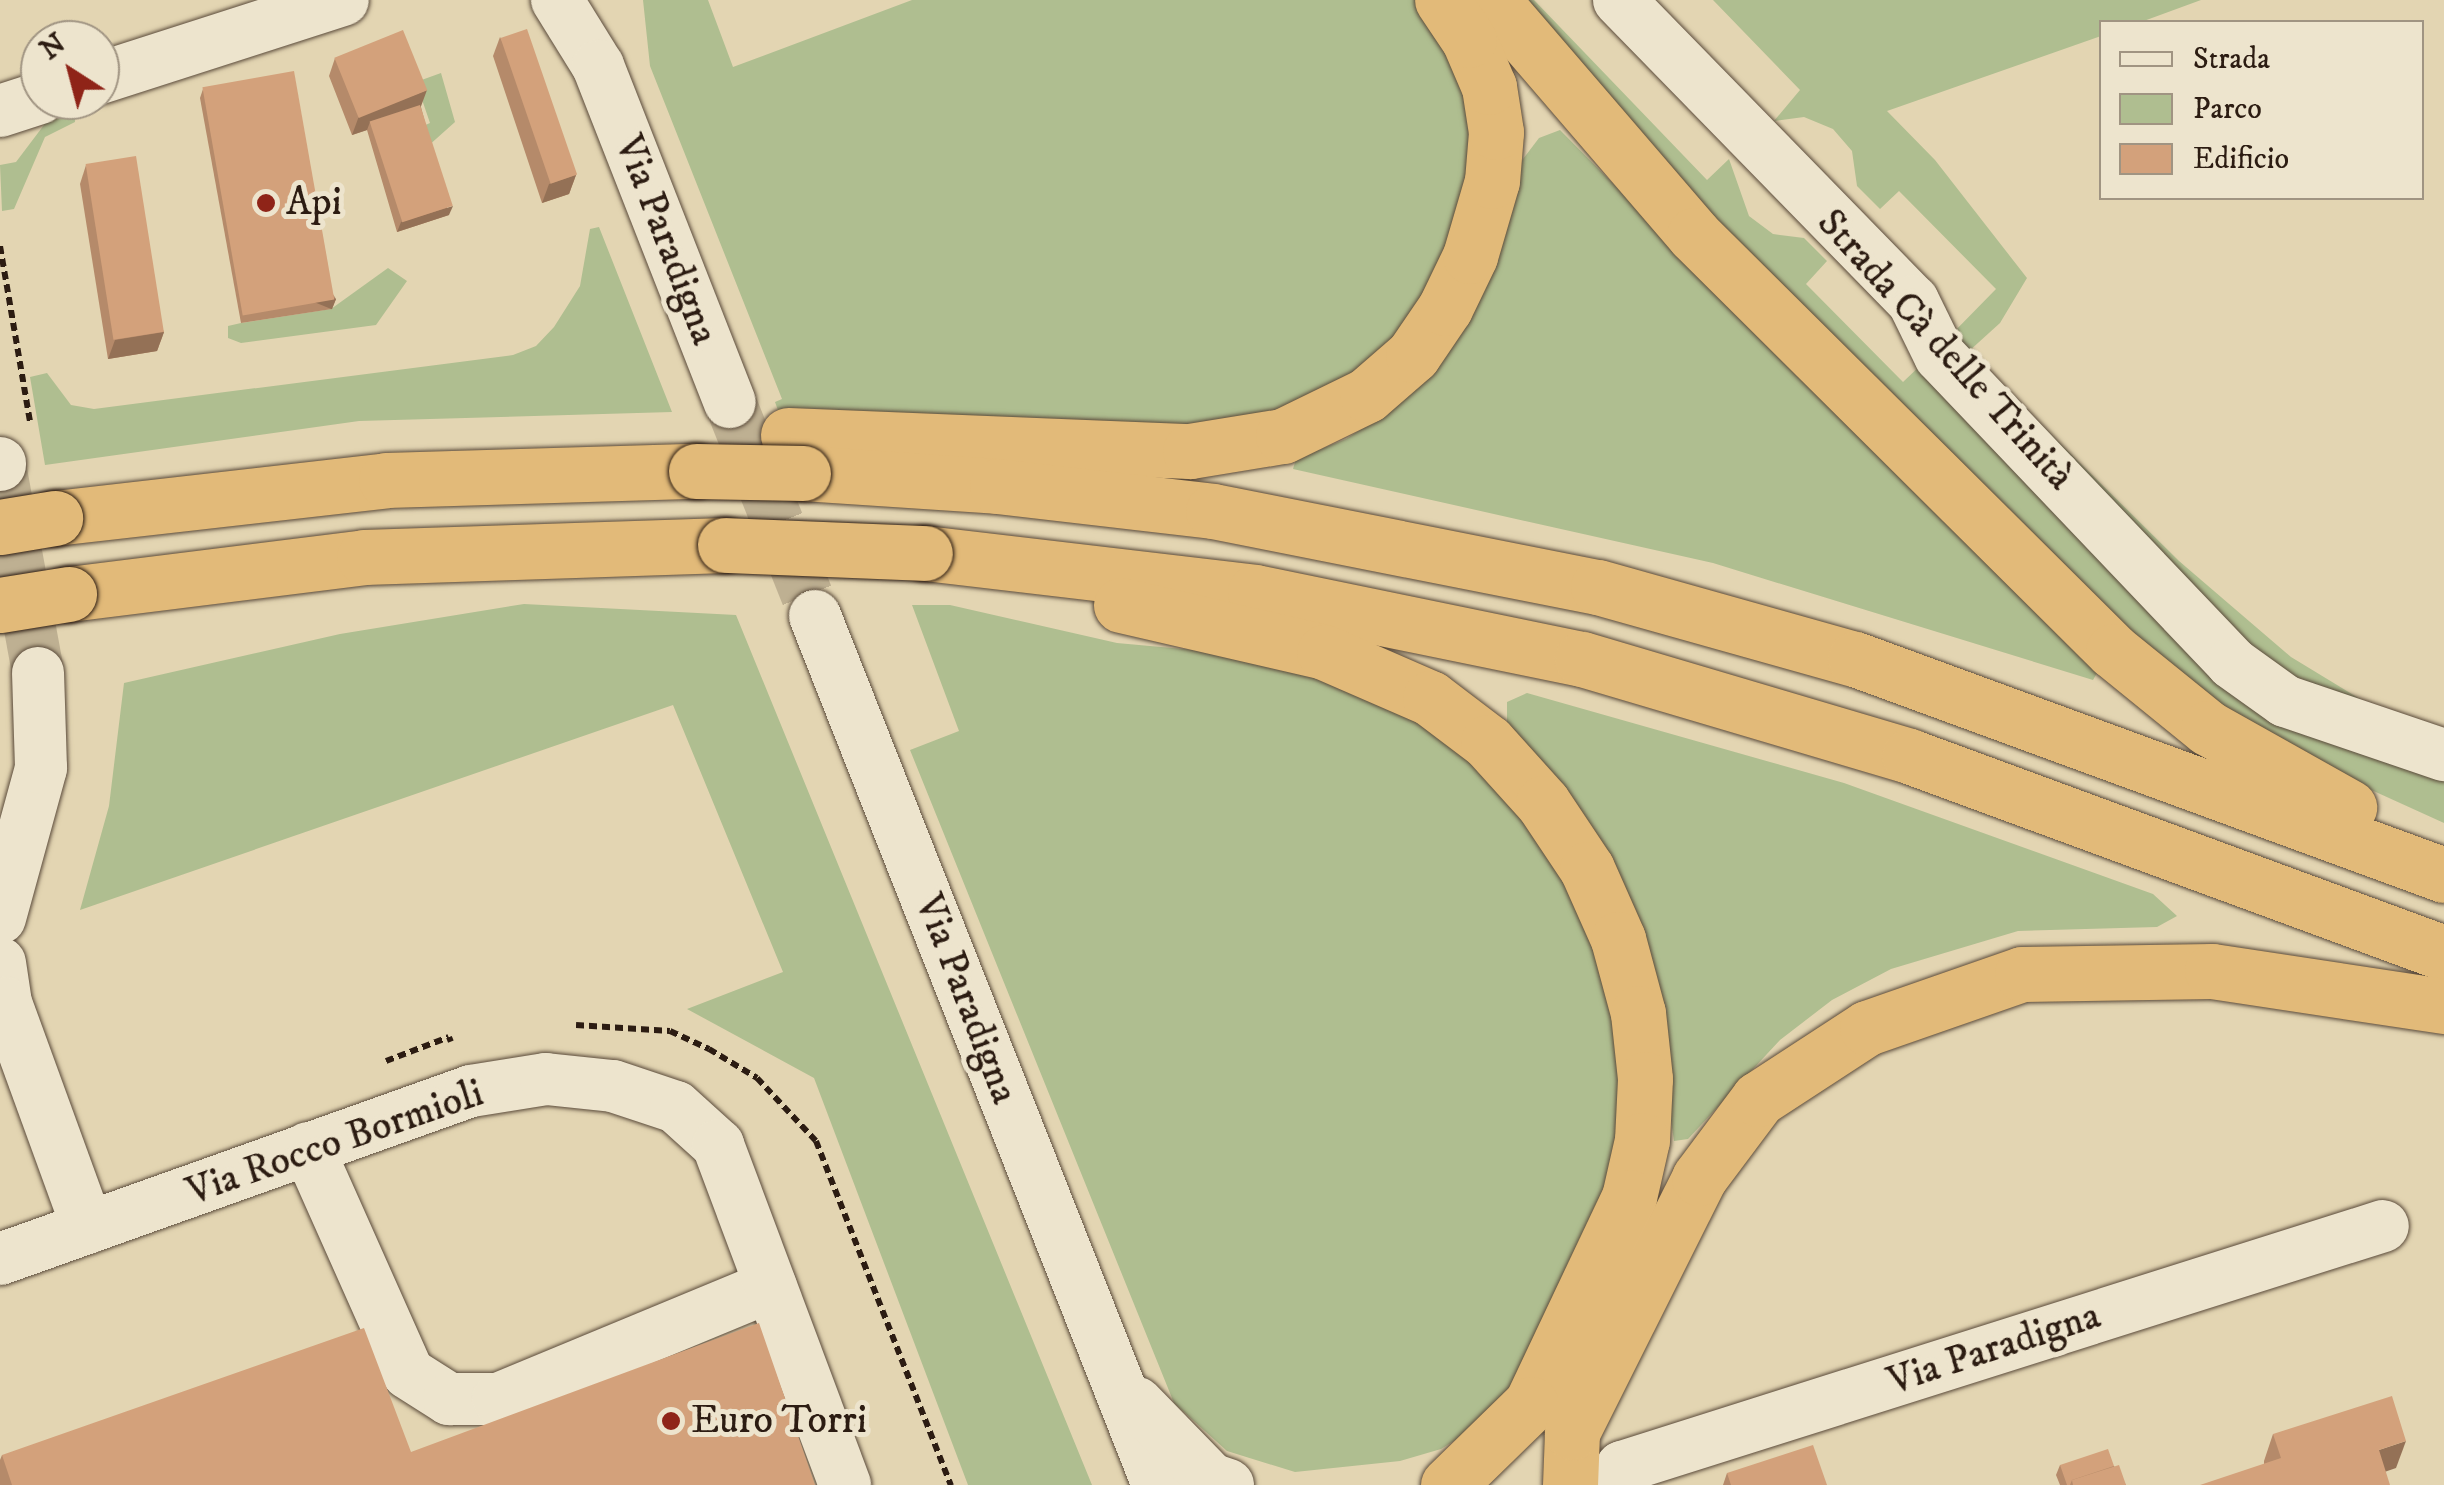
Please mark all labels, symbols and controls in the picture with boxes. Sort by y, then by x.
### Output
north arrow [20,20,120,120]
legend [2099,20,2424,200]
text: N [34,26,73,68]
text: Strada [2193,41,2270,78]
text: Parco [2193,91,2262,128]
street label: Via Paradigna [604,128,728,352]
text: Edificio [2193,141,2289,178]
place label: Api [286,179,342,227]
marker: Api [255,192,277,214]
street label: Strada Cà delle Trinità [1806,200,2084,500]
street label: Via Paradigna [904,887,1028,1111]
street label: Via Rocco Bormioli [180,1070,490,1216]
street label: Via Paradigna [1882,1292,2106,1406]
place label: Euro Torri [691,1397,867,1445]
marker: Euro Torri [660,1410,682,1432]

